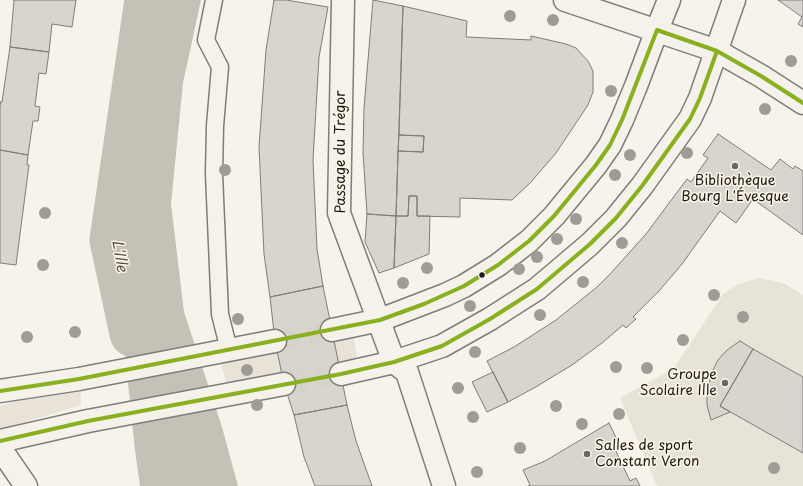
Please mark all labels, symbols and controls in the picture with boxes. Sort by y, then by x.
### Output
street label: Passage du Trégor [333,90,349,214]
marker: Bibliothèque Bourg L'Évesque [730,161,740,171]
place label: Bibliothèque Bourg L'Évesque [681,173,789,206]
water label: L'Ille [107,239,131,273]
unlabelled marker [477,270,487,280]
place label: Groupe Scolaire Ille [640,367,717,400]
marker: Groupe Scolaire Ille [720,378,730,388]
place label: Salles de sport Constant Veron [595,438,699,470]
marker: Salles de sport Constant Veron [582,449,592,459]

